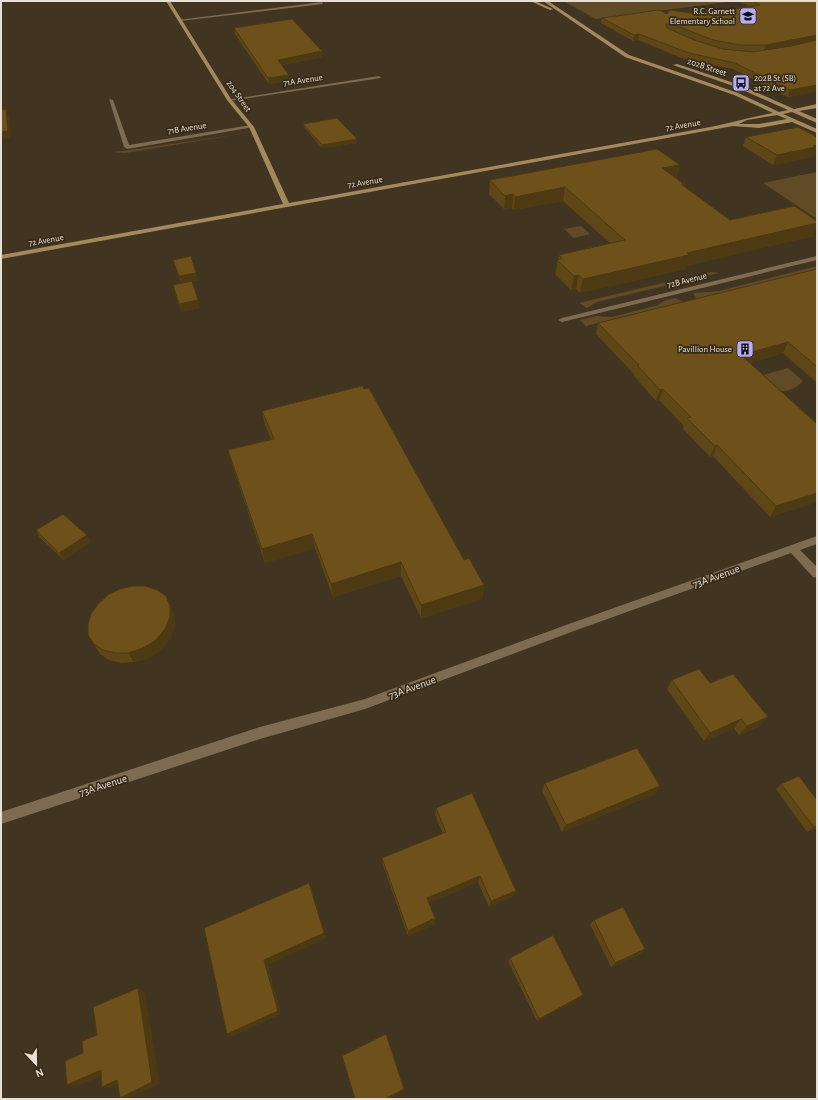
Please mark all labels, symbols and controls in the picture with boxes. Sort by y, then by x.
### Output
school or university icon: R.C. Garnett Elementary School [738,6,758,26]
place label: R.C. Garnett Elementary School [670,7,735,26]
street label: 202B Street [686,57,728,78]
street label: 71A Avenue [283,73,323,88]
bus stop icon: 202B St (SB) at 72 Ave [731,73,751,93]
place label: 202B St (SB) at 72 Ave [754,74,796,93]
street label: 204 Street [225,79,253,114]
street label: 72 Avenue [665,118,701,133]
street label: 71B Avenue [167,121,207,136]
street label: 72 Avenue [347,175,383,190]
street label: 72 Avenue [28,233,64,248]
street label: 72B Avenue [666,271,708,290]
building icon: Pavillion House [735,339,755,359]
place label: Pavillion House [678,345,732,354]
street label: 73A Avenue [691,563,741,590]
street label: 73A Avenue [387,674,437,701]
street label: 73A Avenue [78,773,128,798]
north arrow [16,1044,56,1084]
text: N [34,1066,45,1079]

